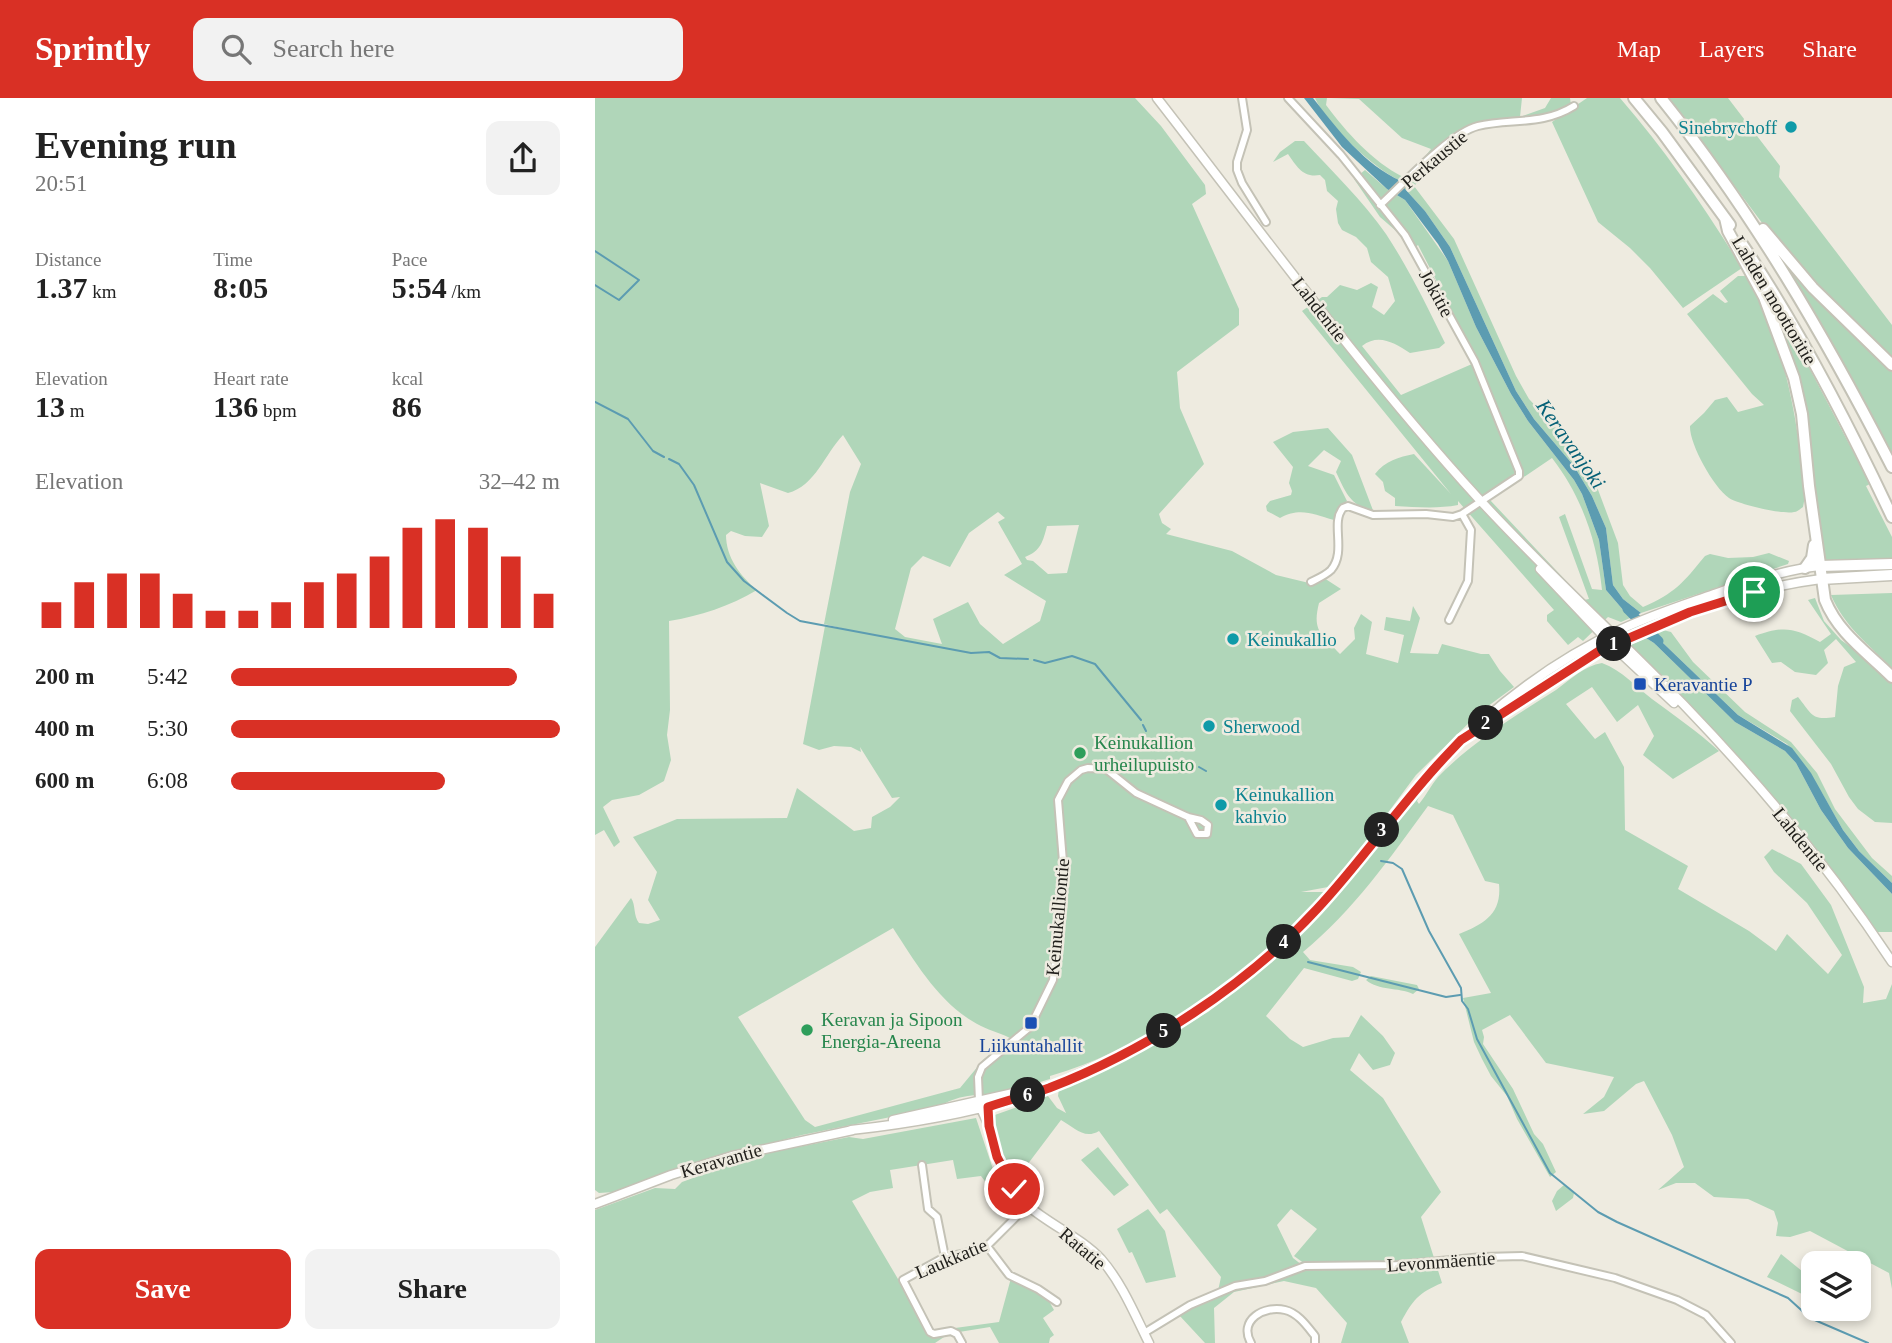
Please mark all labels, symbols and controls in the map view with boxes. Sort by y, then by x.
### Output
search box [193,18,683,81]
icon: search [217,30,255,68]
text: Sprintly [35,31,151,67]
text: Search here [273,34,395,63]
text: Map [1617,36,1661,62]
text: Layers [1699,36,1764,62]
text: Share [1802,36,1857,62]
place label: Sinebrychoff [1678,117,1778,138]
marker: Sinebrychoff [1783,119,1799,135]
button: share [486,121,560,195]
text: Evening run [35,124,237,166]
street label: Perkaustie [1397,126,1471,193]
text: 20:51 [35,171,87,196]
street label: Lahden moottoritie [1728,232,1821,368]
text: Distance [35,249,101,270]
text: Time [213,249,253,270]
text: Pace [392,249,428,270]
street label: Jokitie [1415,266,1458,320]
text: 1.37 [35,271,88,304]
text: 8:05 [213,271,268,304]
text: 5:54 [392,271,447,304]
street label: Lahdentie [1288,273,1351,346]
text: km [88,281,117,302]
text: /km [447,281,481,302]
text: Elevation [35,368,108,389]
text: Heart rate [213,368,289,389]
text: kcal [392,368,423,389]
text: 13 [35,390,65,423]
text: 136 [213,390,258,423]
text: 86 [392,390,422,423]
water label: Keravanjoki [1531,394,1611,494]
text: m [65,400,85,421]
text: bpm [258,400,297,421]
text: Elevation [35,469,123,494]
text: 32–42 m [479,469,560,494]
pin [1724,562,1784,622]
icon: arrive [1735,573,1773,611]
pin: 1 [1597,626,1631,662]
place label: Keinukallio [1247,629,1337,650]
marker: Keinukallio [1225,631,1241,647]
text: 1 [1609,633,1618,654]
text: 200 m [35,664,94,689]
text: 5:42 [147,664,188,689]
place label: Keravantie P [1654,674,1753,695]
marker: Keravantie P [1632,676,1648,692]
pin: 2 [1469,706,1503,740]
text: 2 [1481,712,1490,733]
text: 400 m [35,716,94,741]
text: 5:30 [147,716,188,741]
place label: Sherwood [1223,716,1301,737]
marker: Sherwood [1201,718,1217,734]
place label: Keinukallion urheilupuisto [1094,732,1194,775]
marker: Keinukallion urheilupuisto [1072,745,1088,761]
text: 600 m [35,768,94,793]
text: 6:08 [147,768,188,793]
place label: Keinukallion kahvio [1235,784,1335,827]
marker: Keinukallion kahvio [1213,797,1229,813]
street label: Lahdentie [1769,803,1833,875]
pin: 3 [1365,812,1399,848]
text: 3 [1377,819,1386,840]
street label: Keinukalliontie [1042,857,1073,977]
pin: 4 [1267,924,1301,960]
text: 4 [1279,931,1288,952]
place label: Keravan ja Sipoon Energia-Areena [821,1009,963,1052]
pin: 5 [1147,1014,1181,1048]
marker: Liikuntahallit [1023,1015,1039,1031]
text: 5 [1159,1020,1168,1041]
marker: Keravan ja Sipoon Energia-Areena [799,1022,815,1038]
place label: Liikuntahallit [979,1035,1083,1056]
pin: 6 [1011,1077,1045,1112]
text: 6 [1023,1084,1032,1105]
street label: Keravantie [678,1139,764,1182]
pin [984,1159,1044,1219]
icon: check [995,1170,1033,1208]
street label: Ratatie [1055,1223,1110,1274]
street label: Laukkatie [912,1234,990,1283]
street label: Levonmäentie [1386,1247,1496,1276]
button: Save [35,1249,291,1329]
button: Share [305,1249,560,1329]
map controls [1801,1251,1871,1321]
button: layers [1801,1251,1871,1321]

